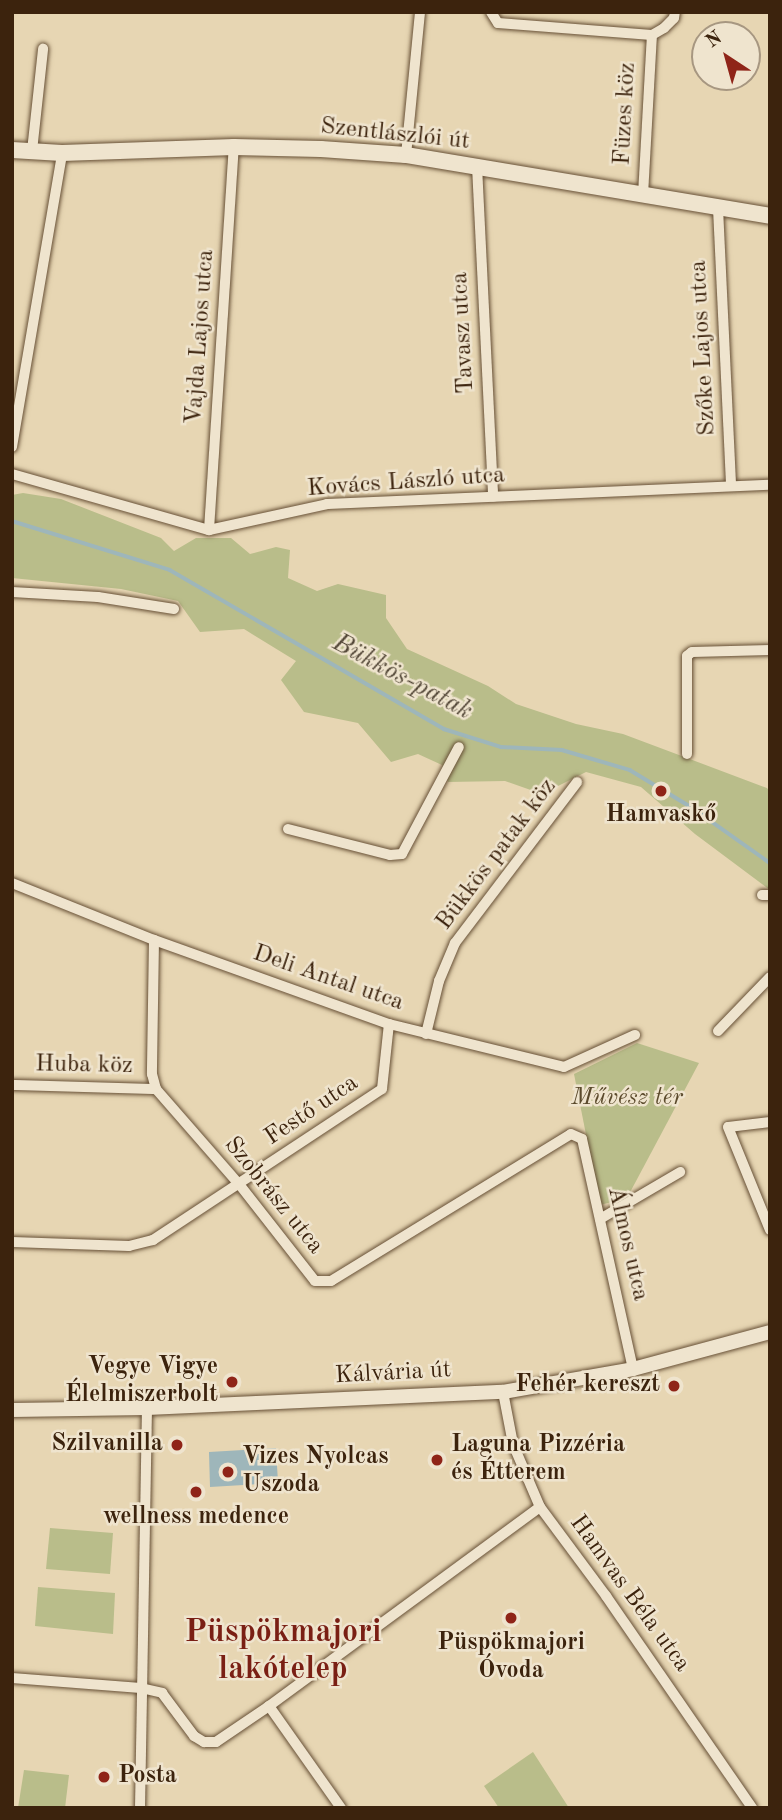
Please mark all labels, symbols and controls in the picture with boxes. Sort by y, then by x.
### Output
north arrow [691,21,761,91]
text: N [703,28,726,52]
street label: Füzes köz [609,62,643,166]
street label: Szentlászlói út [319,113,471,157]
street label: Vajda Lajos utca [181,248,221,426]
street label: Szőke Lajos utca [685,259,723,437]
street label: Tavasz utca [446,271,482,395]
street label: Kovács László utca [306,462,506,504]
water label: Bükkös-patak [327,628,477,728]
street label: Bükkös patak köz [431,774,563,936]
marker: Hamvaskő [653,783,669,799]
place label: Hamvaskő [606,802,716,830]
street label: Deli Antal utca [249,940,407,1018]
street label: Huba köz [35,1051,133,1081]
street label: Festő utca [260,1069,364,1153]
park label: Művész tér [571,1085,683,1113]
street label: Szobrász utca [217,1132,329,1260]
street label: Álmos utca [600,1184,654,1304]
place label: Vegye Vigye Élelmiszerbolt [65,1354,218,1410]
street label: Kálvária út [334,1357,452,1391]
place label: Fehér kereszt [515,1372,660,1400]
marker: Vegye Vigye Élelmiszerbolt [224,1374,240,1390]
marker: Fehér kereszt [666,1378,682,1394]
place label: Szilvanilla [51,1431,163,1459]
place label: Laguna Pizzéria és Étterem [451,1432,625,1488]
marker: Szilvanilla [169,1437,185,1453]
place label: Vizes Nyolcas Uszoda [242,1444,388,1500]
marker: Laguna Pizzéria és Étterem [429,1452,445,1468]
marker: Vizes Nyolcas Uszoda [220,1464,236,1480]
marker: wellness medence [188,1484,204,1500]
place label: wellness medence [103,1504,289,1532]
street label: Hamvas Béla utca [562,1510,696,1678]
marker: Püspökmajori Óvoda [503,1610,519,1626]
district label: Püspökmajori lakótelep [185,1615,381,1690]
place label: Püspökmajori Óvoda [437,1630,585,1686]
place label: Posta [118,1763,177,1791]
marker: Posta [96,1769,112,1785]

